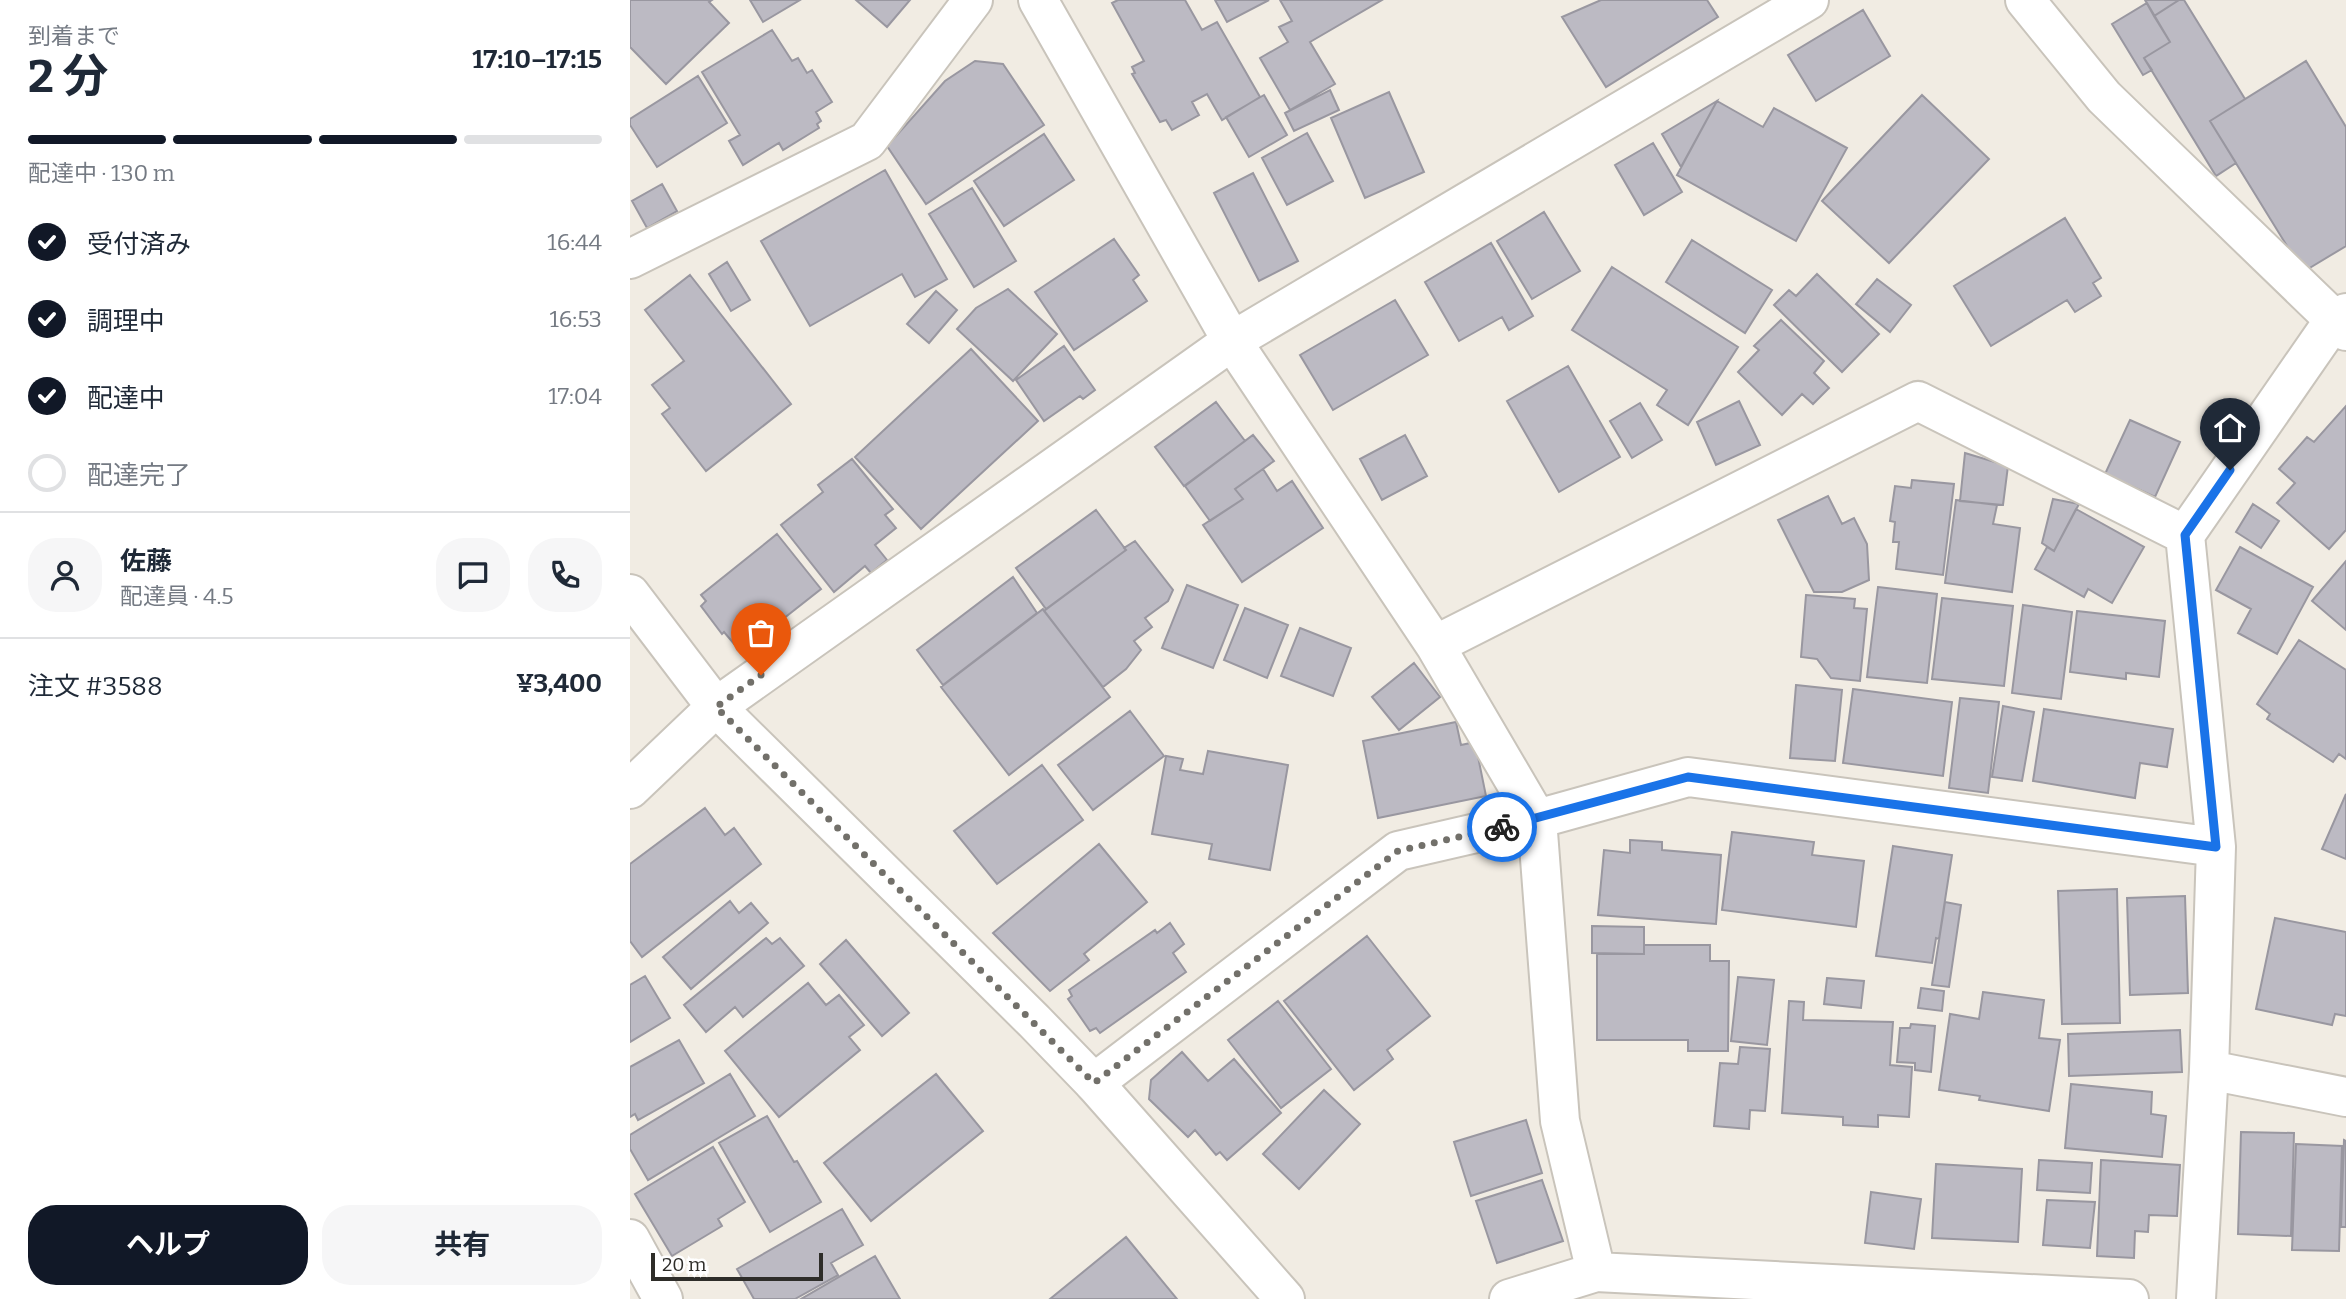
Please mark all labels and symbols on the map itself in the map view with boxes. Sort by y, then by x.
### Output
pin [2200,398,2260,470]
pin [731,603,791,675]
courier [1467,792,1537,862]
scale bar [651,1250,822,1282]

